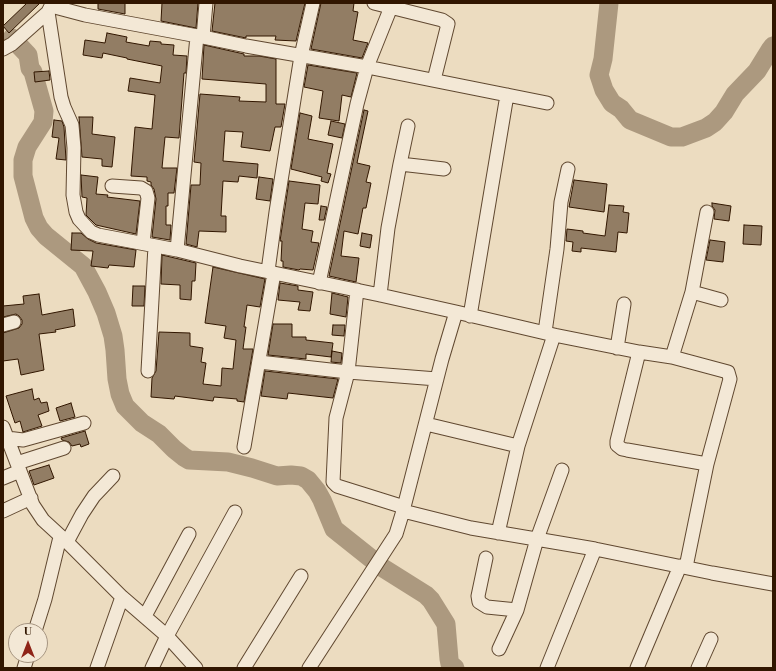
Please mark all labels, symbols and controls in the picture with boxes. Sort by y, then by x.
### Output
north arrow [8,623,48,663]
text: U [24,625,32,639]

